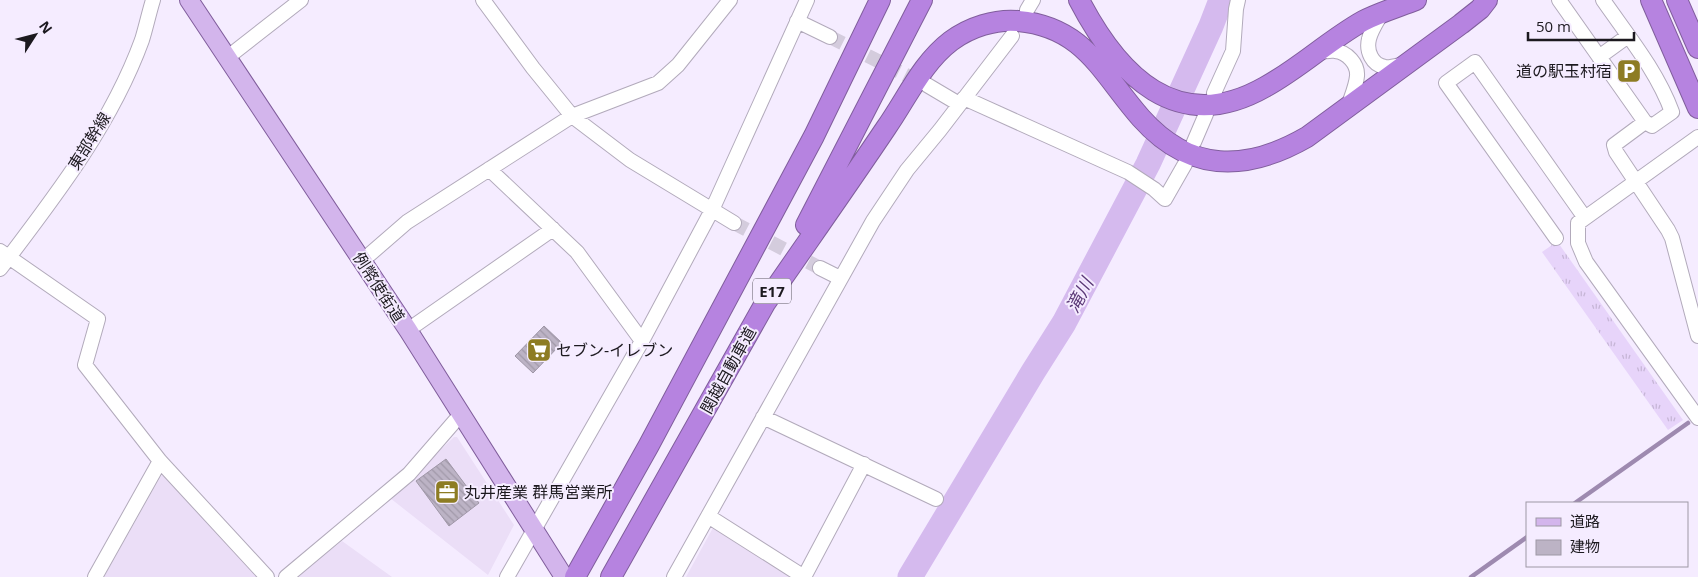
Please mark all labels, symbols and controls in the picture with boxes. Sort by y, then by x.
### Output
north arrow [10,10,60,60]
scale bar [1528,10,1634,42]
text: 50 m [1536,16,1571,36]
text: N [35,17,57,37]
parking icon: 道の駅玉村宿 [1616,58,1642,84]
place label: 道の駅玉村宿 [1516,60,1612,82]
street label: 東部幹線 [63,108,115,174]
street label: 例幣使街道 [348,247,410,327]
water label: 滝川 [1060,272,1099,317]
road number: E17 [753,278,791,304]
street label: 関越自動車道 [695,323,761,417]
supermarket icon: セブン-イレブン [526,337,552,363]
place label: セブン-イレブン [556,339,673,361]
office icon: 丸井産業 群馬営業所 [434,479,460,505]
place label: 丸井産業 群馬営業所 [464,481,612,503]
legend [1526,502,1688,567]
text: 道路 [1570,511,1600,531]
text: 建物 [1570,536,1600,556]

